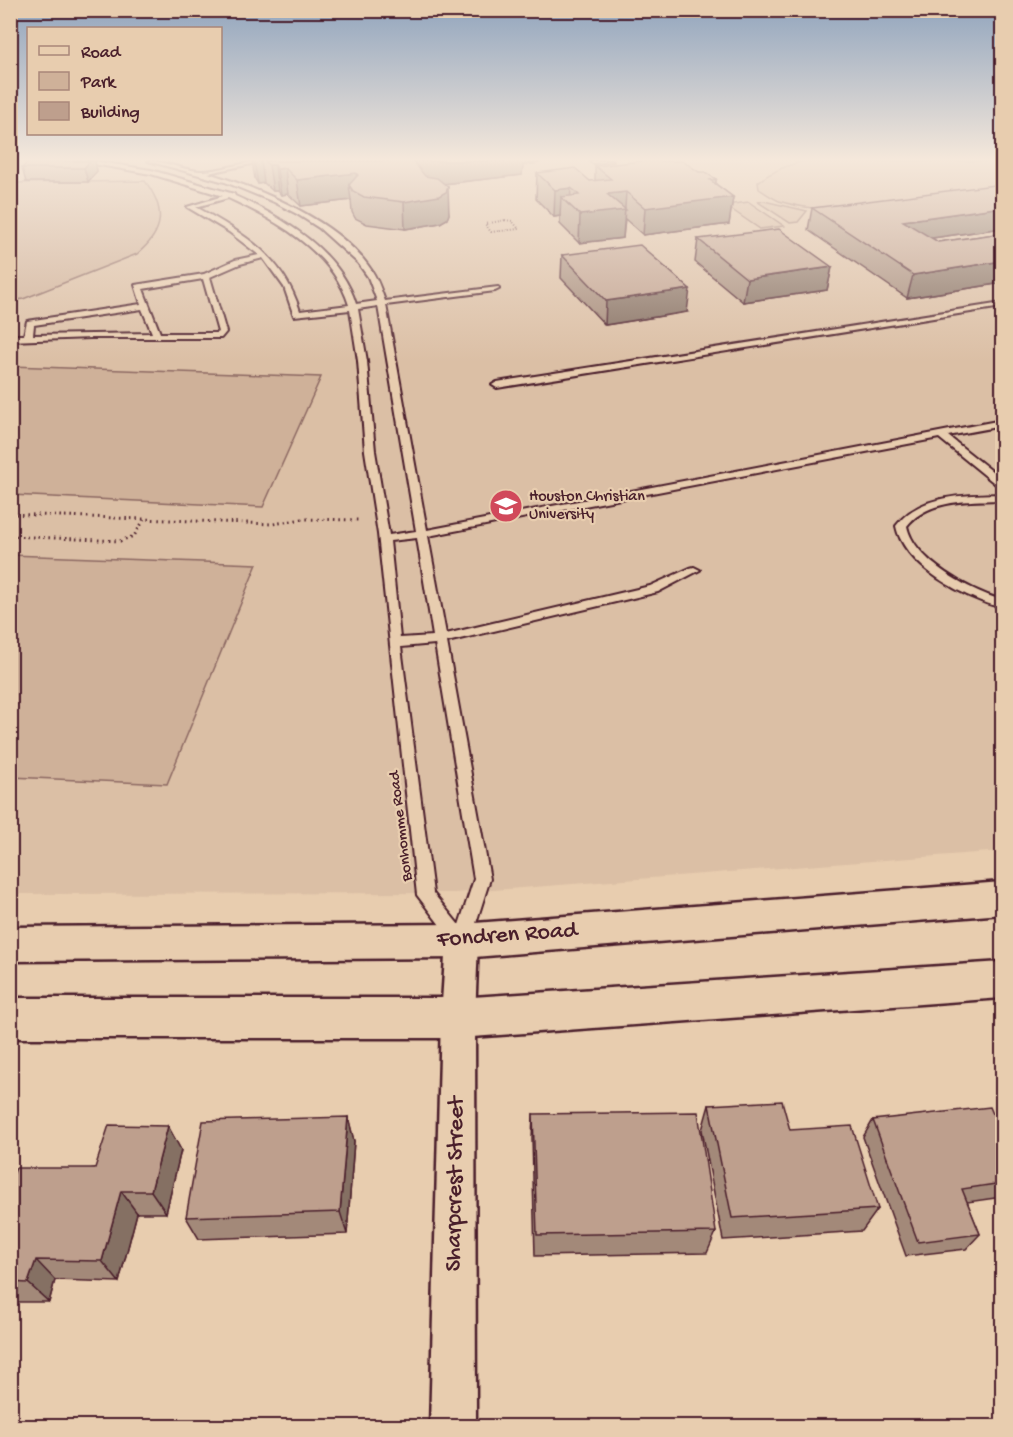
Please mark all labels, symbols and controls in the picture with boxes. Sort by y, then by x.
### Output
legend [27,27,222,135]
text: Road [81,43,122,64]
text: Park [80,73,117,94]
text: Building [80,103,140,124]
school or university icon: Houston Christian University [488,488,524,524]
place label: Houston Christian University [529,488,645,525]
street label: Bonhomme Road [386,768,418,883]
street label: Fondren Road [435,916,580,955]
street label: Sharpcrest Street [440,1094,472,1272]

